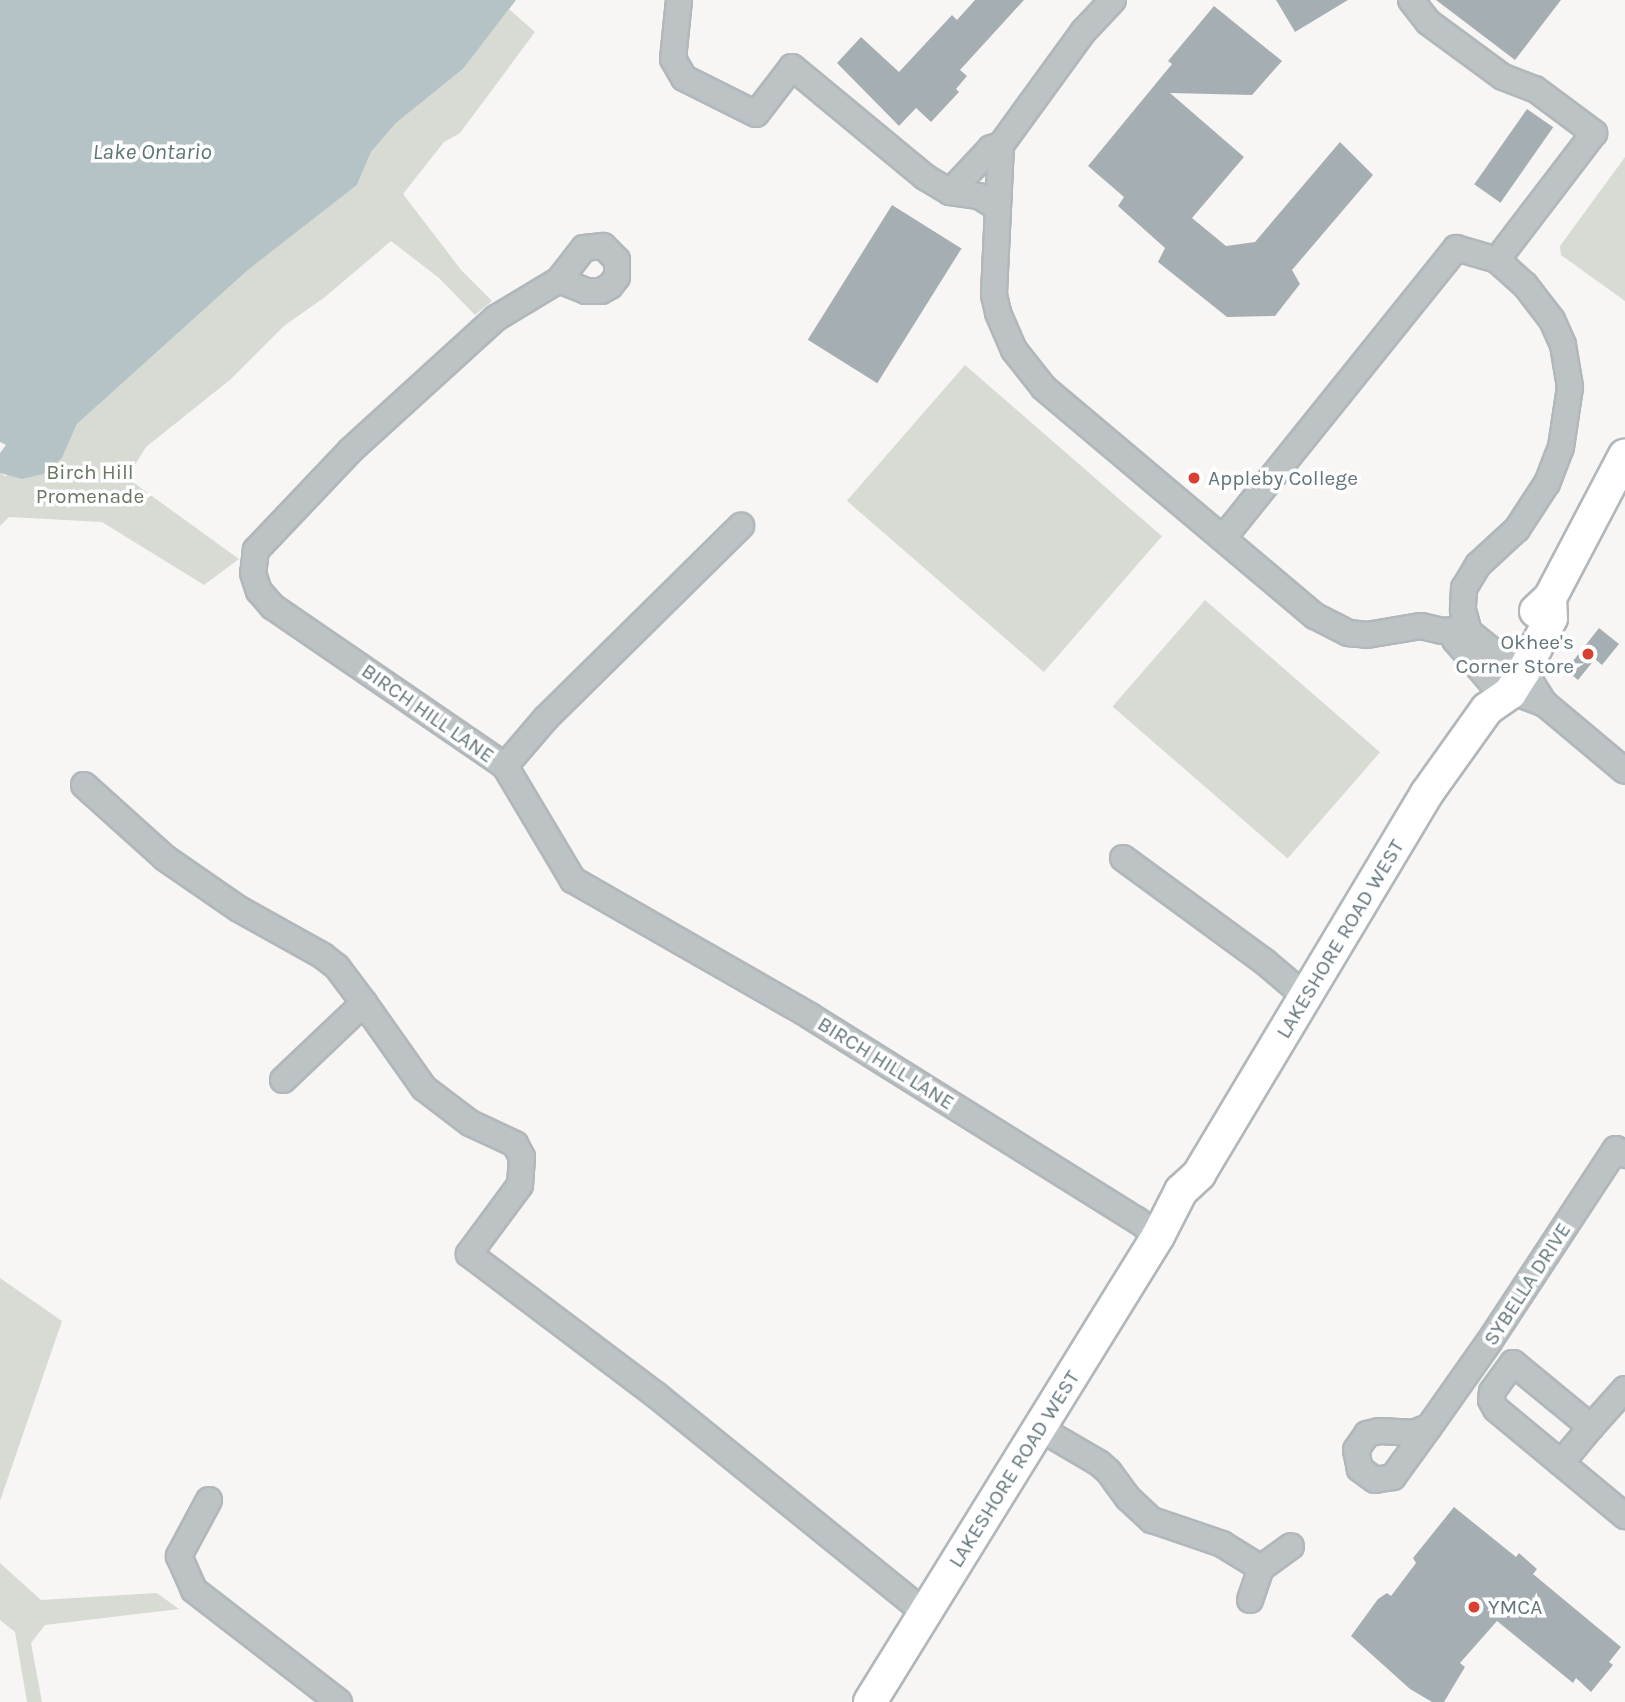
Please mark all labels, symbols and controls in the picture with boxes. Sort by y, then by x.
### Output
water label: Lake Ontario [92,138,212,166]
park label: Birch Hill Promenade [36,459,144,509]
place label: Appleby College [1208,465,1358,491]
marker: Appleby College [1186,470,1202,486]
place label: Okhee's Corner Store [1456,629,1574,679]
marker: Okhee's Corner Store [1580,646,1596,662]
street label: BIRCH HILL LANE [357,658,499,768]
street label: LAKESHORE ROAD WEST [1271,835,1409,1043]
street label: BIRCH HILL LANE [813,1011,959,1115]
street label: SYBELLA DRIVE [1478,1218,1576,1350]
street label: LAKESHORE ROAD WEST [943,1366,1085,1572]
place label: YMCA [1488,1594,1542,1620]
marker: YMCA [1466,1599,1482,1615]

